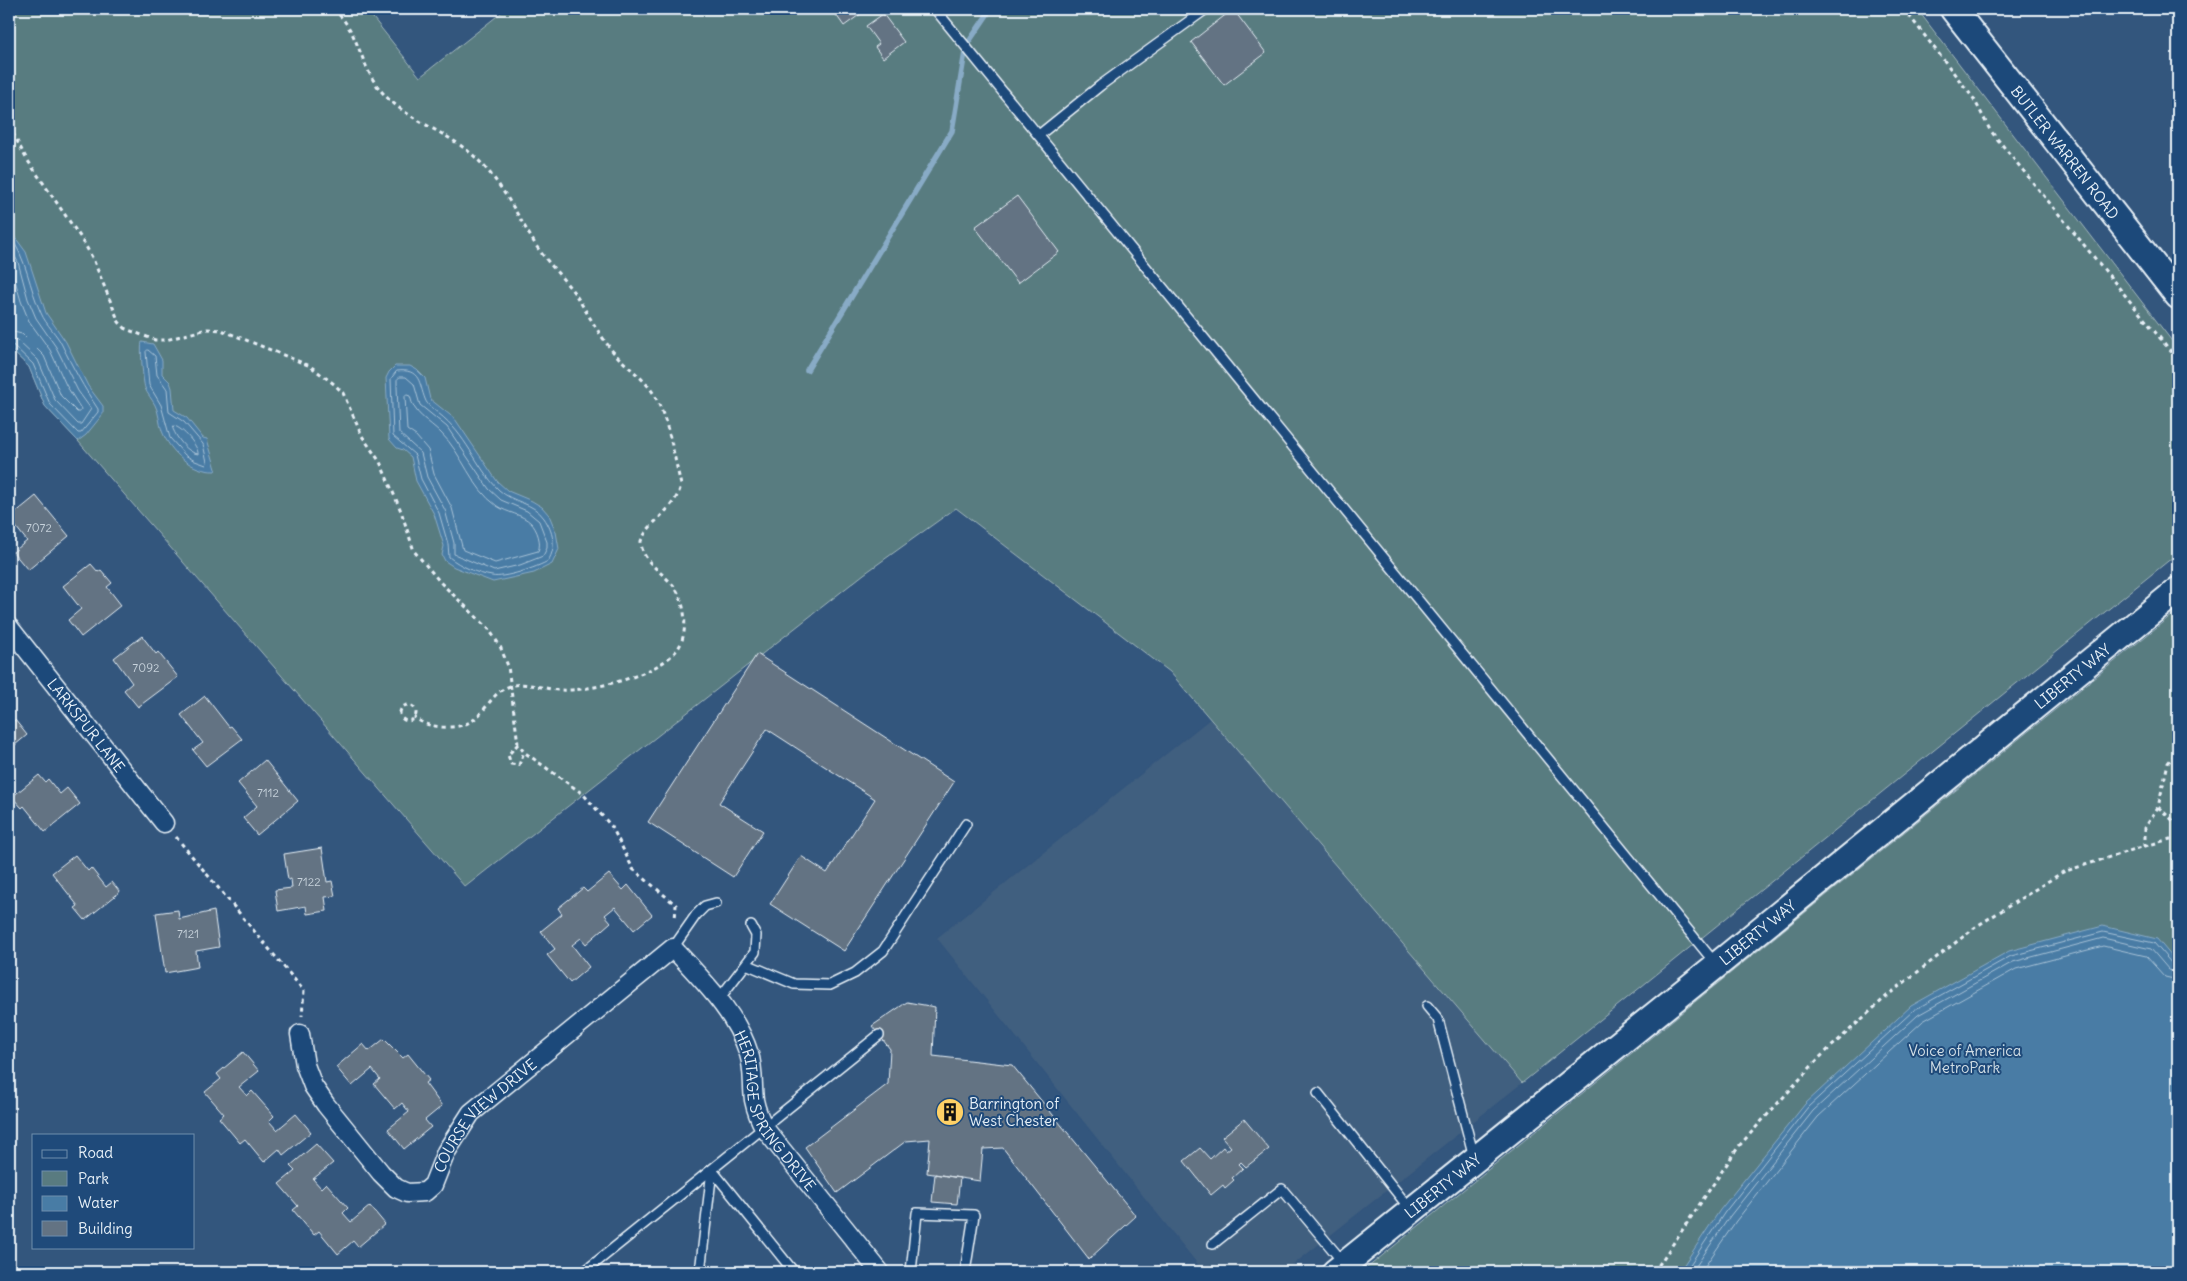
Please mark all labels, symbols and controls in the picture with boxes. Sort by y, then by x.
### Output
street label: BUTLER WARREN ROAD [2007,82,2123,223]
house number: 7072 [26,520,52,535]
street label: LIBERTY WAY [2030,639,2115,713]
house number: 7092 [132,660,160,675]
street label: LARKSPUR LANE [44,674,130,776]
house number: 7112 [257,785,279,800]
house number: 7122 [297,874,321,889]
street label: LIBERTY WAY [1715,895,1800,969]
house number: 7121 [177,926,199,941]
street label: HERITAGE SPRING DRIVE [731,1027,820,1195]
park label: Voice of America MetroPark [1909,1041,2022,1077]
street label: COURSE VIEW DRIVE [429,1054,540,1175]
place label: Barrington of West Chester [969,1094,1060,1130]
building icon: Barrington of West Chester [935,1097,965,1127]
legend [32,1134,195,1248]
text: Road [78,1143,113,1162]
street label: LIBERTY WAY [1400,1149,1485,1222]
text: Park [78,1169,109,1188]
text: Water [78,1193,119,1212]
text: Building [78,1219,133,1238]

